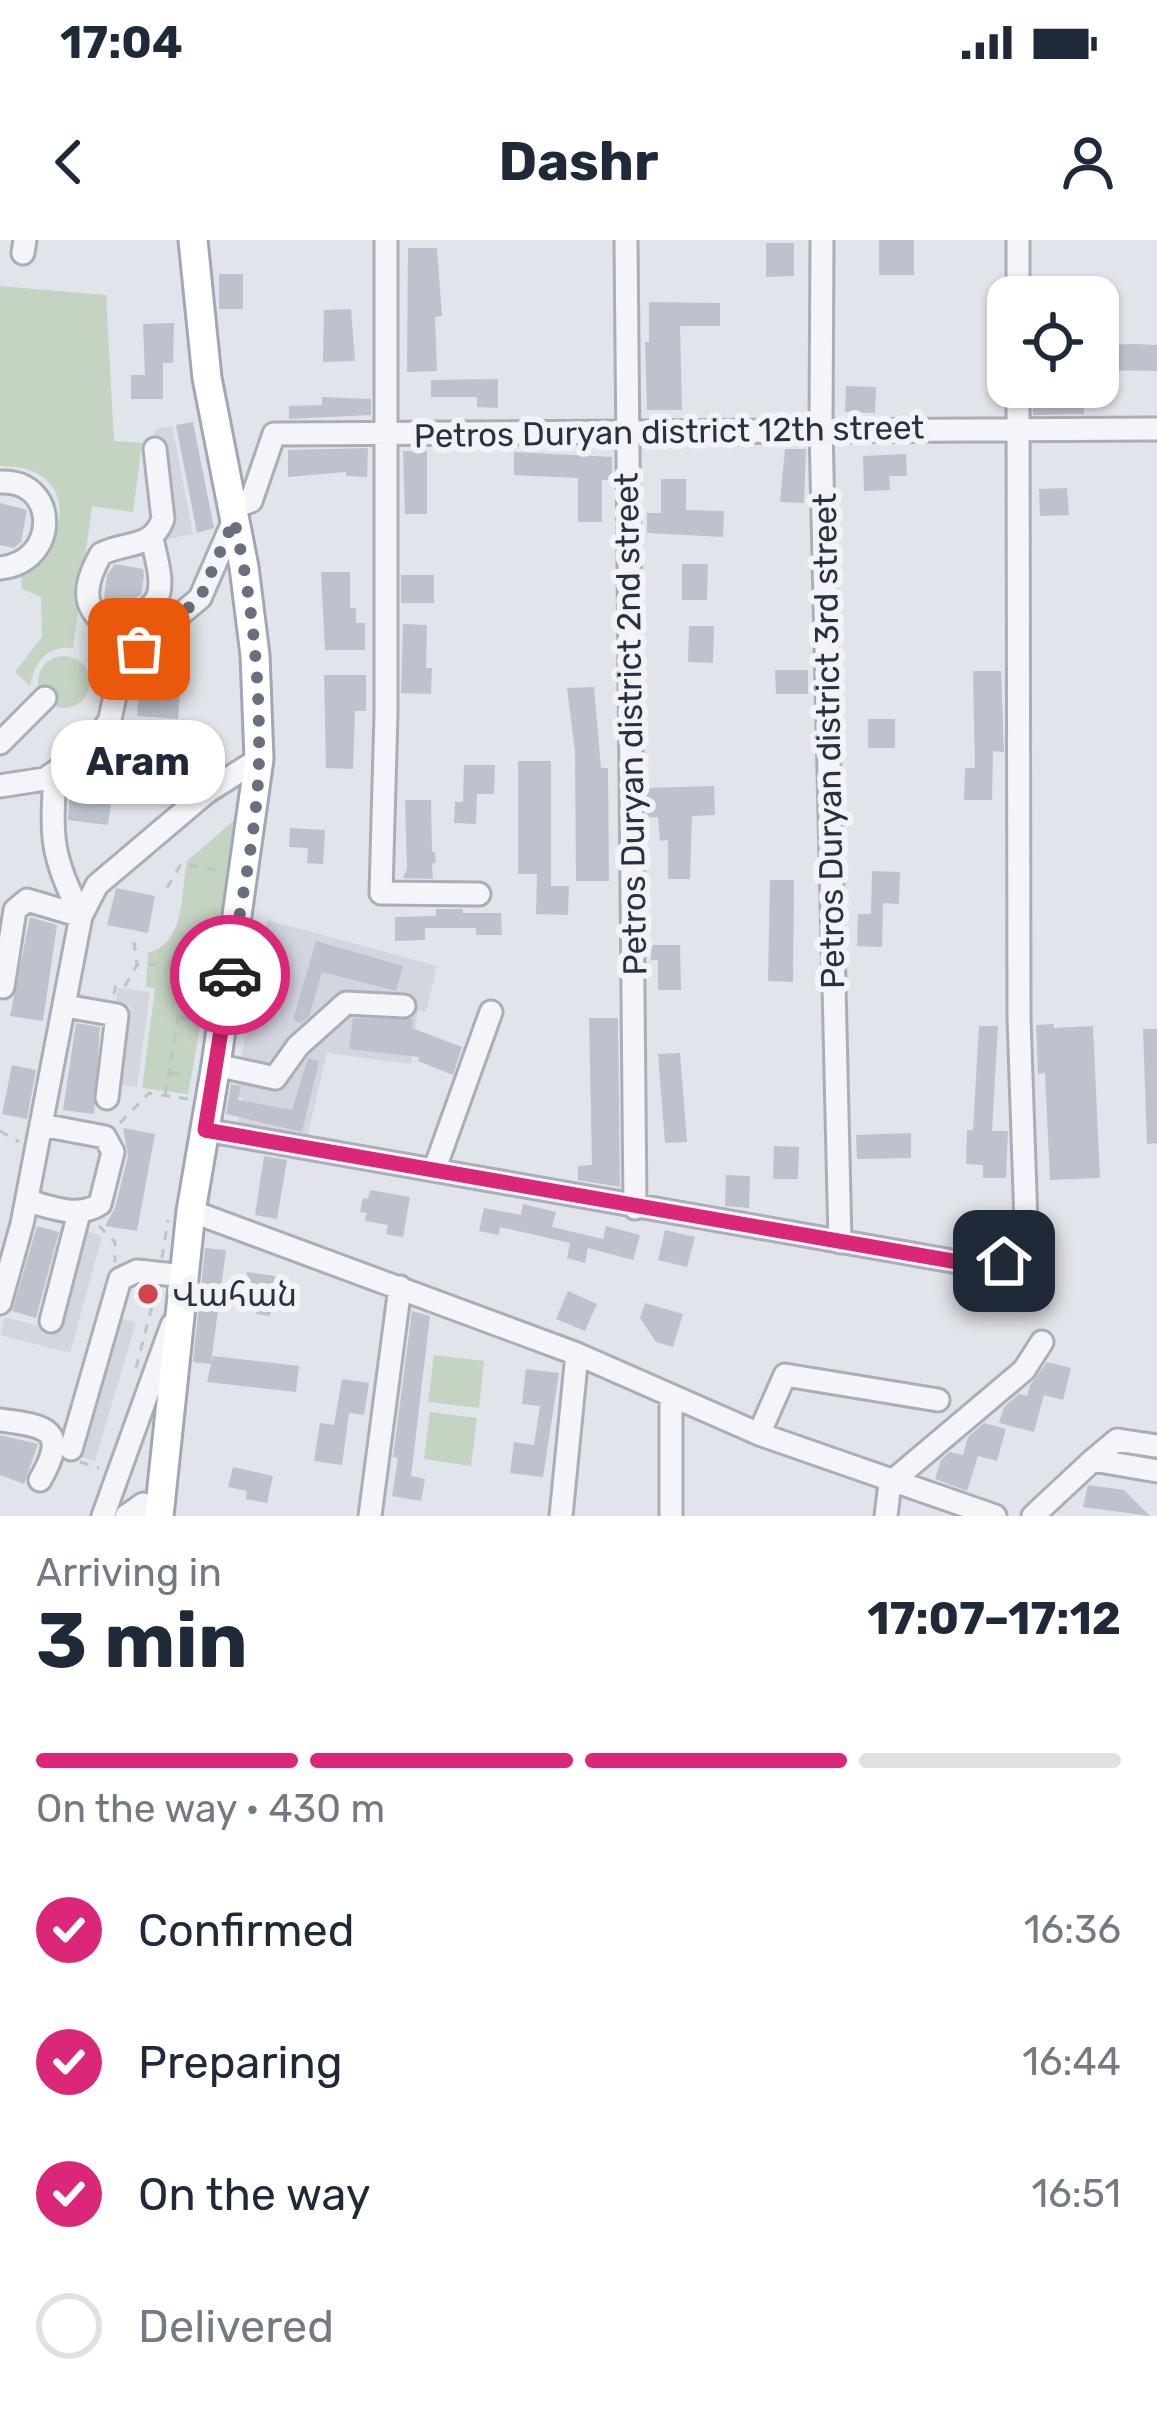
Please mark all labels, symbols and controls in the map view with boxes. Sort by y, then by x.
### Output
text: 17:04 [60,16,183,69]
icon: back [36,129,102,195]
icon: person [1055,129,1121,195]
text: Dashr [498,130,659,194]
map controls [987,276,1119,408]
button: locate [987,276,1119,408]
street label: Petros Duryan district 12th street [413,408,925,455]
street label: Petros Duryan district 2nd street [607,472,654,976]
street label: Petros Duryan district 3rd street [805,493,852,989]
pin [88,598,190,700]
icon: bag [106,616,172,682]
callout: Aram [52,721,226,805]
text: Aram [86,739,190,785]
courier [170,915,290,1035]
icon: car [197,942,263,1008]
pin [953,1210,1055,1312]
icon: home [971,1228,1037,1294]
place label: Վահան [172,1275,297,1314]
marker: Վահան [135,1281,161,1307]
text: Arriving in [36,1550,222,1596]
text: 17:07–17:12 [867,1592,1121,1645]
text: 3 min [36,1594,248,1687]
text: On the way · 430 m [36,1786,385,1832]
icon: check [36,1897,102,1963]
text: Confirmed [138,1904,355,1957]
text: 16:36 [1024,1907,1121,1953]
icon: check [36,2029,102,2095]
text: Preparing [138,2036,343,2089]
text: 16:44 [1022,2039,1121,2085]
icon: check [36,2161,102,2227]
text: On the way [138,2168,371,2221]
text: 16:51 [1032,2171,1121,2217]
text: Delivered [138,2300,334,2353]

